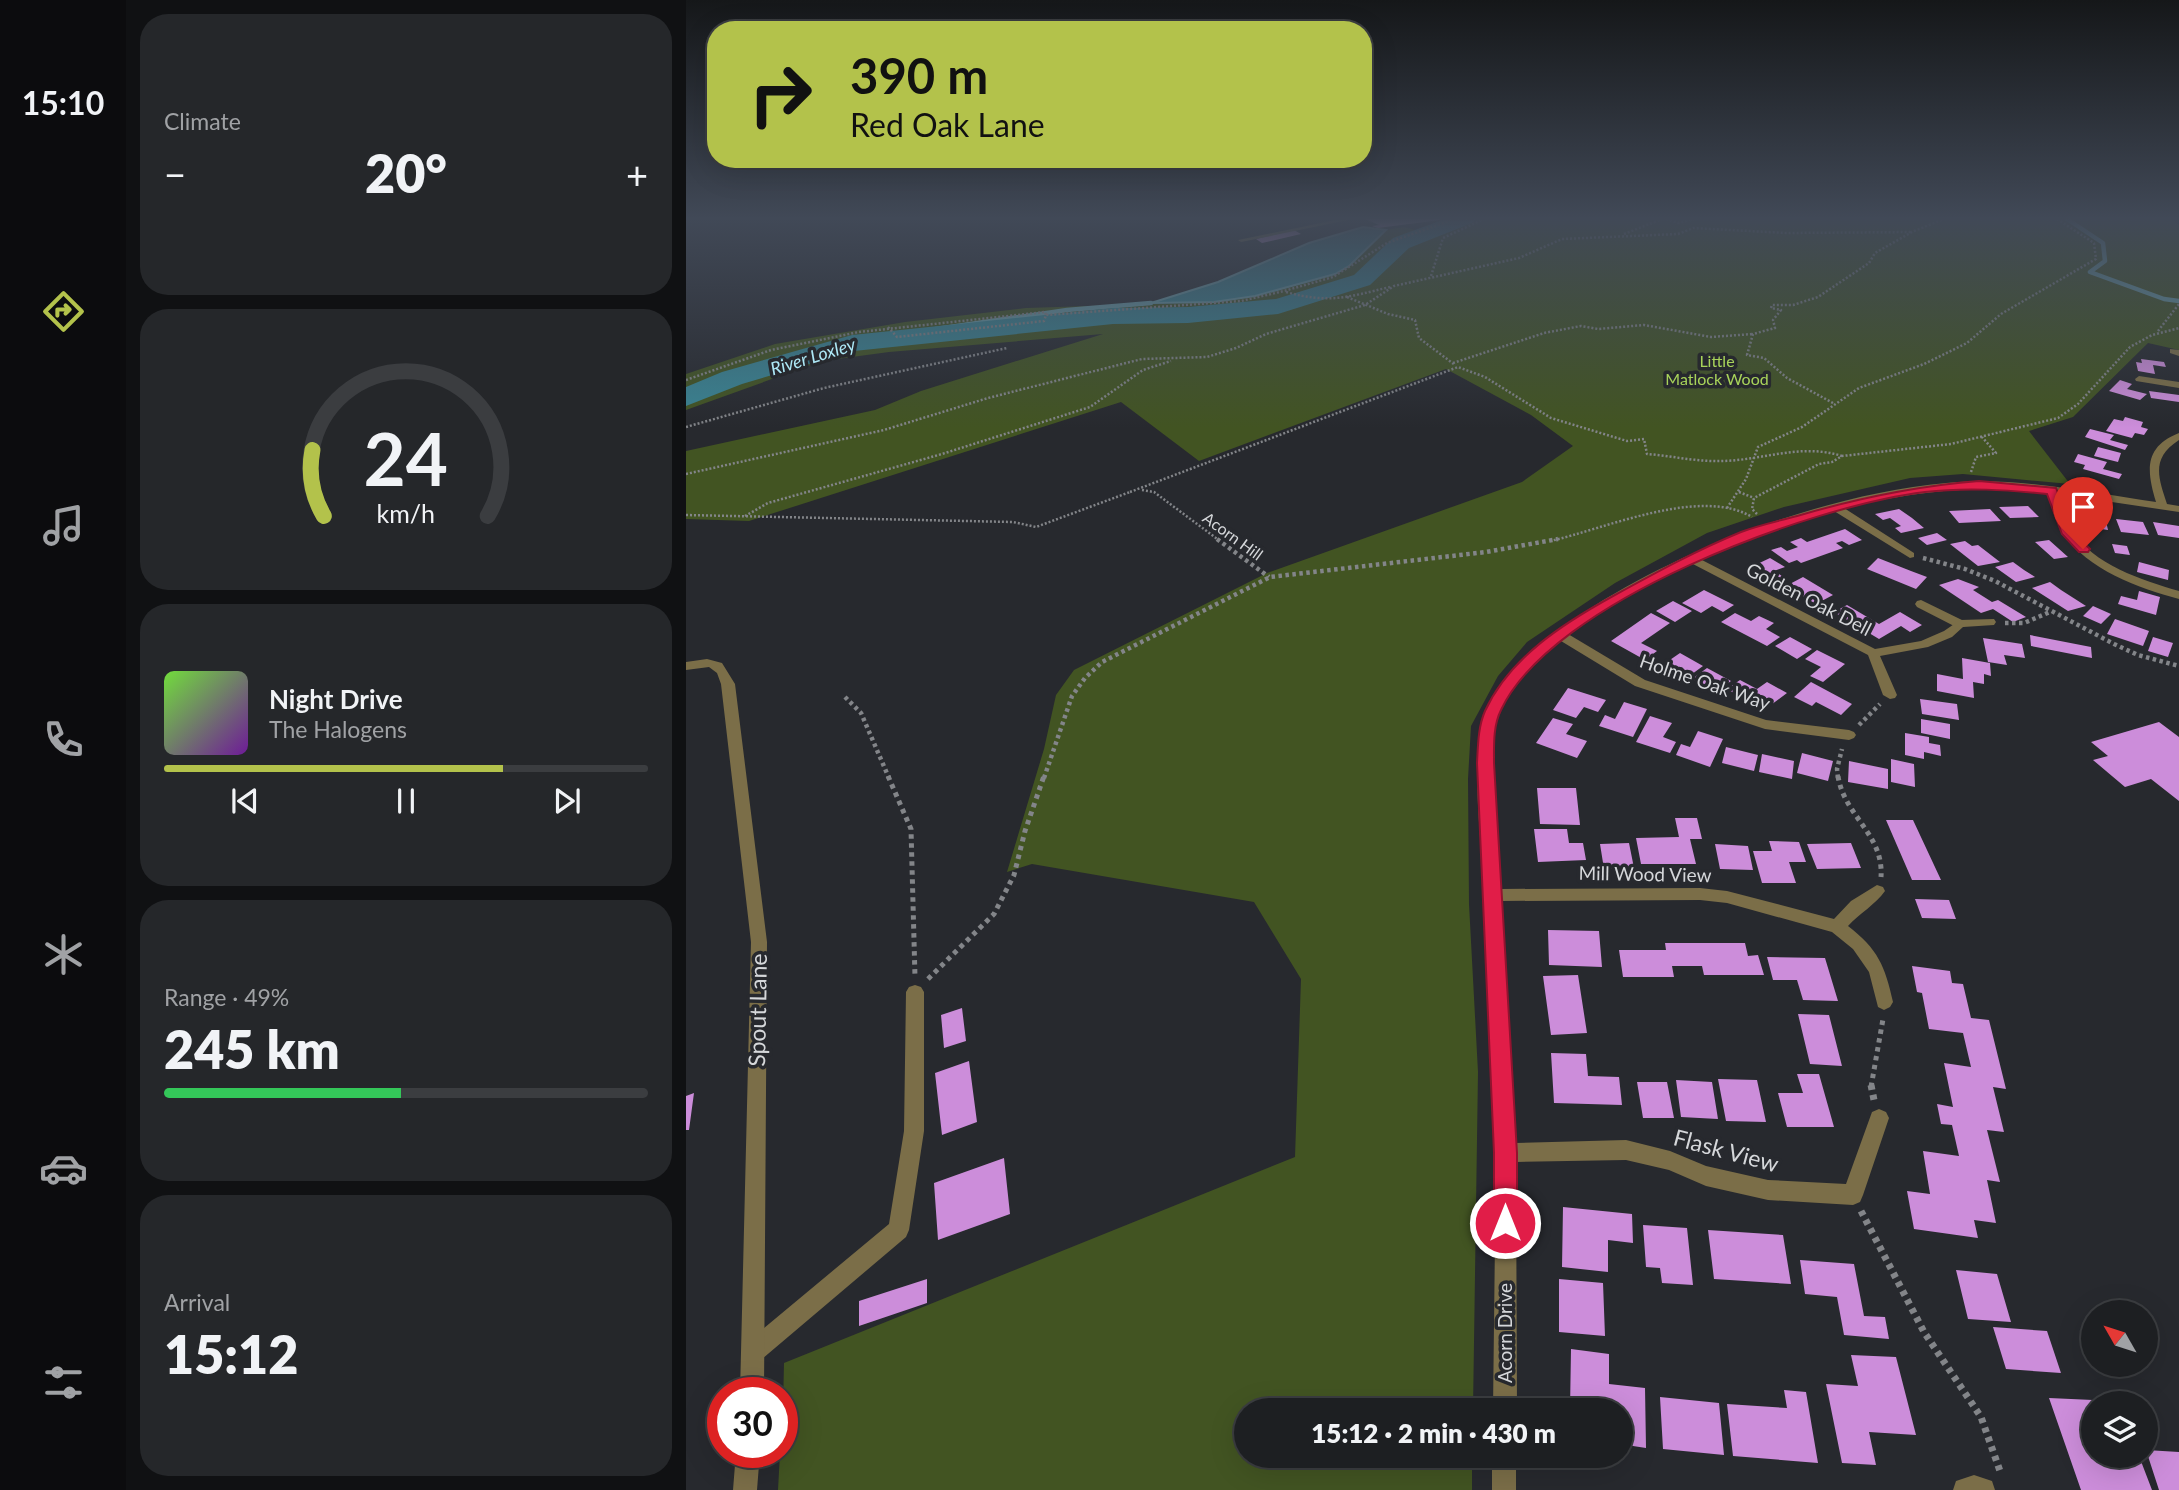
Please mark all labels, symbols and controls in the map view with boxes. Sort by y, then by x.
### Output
text: 390 m [850,46,988,104]
icon: right [735,49,826,140]
text: 15:10 [22,83,104,122]
text: Red Oak Lane [850,105,1045,144]
text: Climate [164,107,241,135]
text: 20° [365,142,447,204]
text: − [164,151,186,197]
text: + [626,151,648,197]
icon: directions [39,287,88,336]
water label: River Loxley [767,333,858,379]
park label: Little Matlock Wood [1665,351,1769,388]
text: 24 [364,414,448,502]
pin [2053,477,2113,549]
icon: arrive [2064,488,2102,526]
text: km/h [377,498,435,528]
icon: music [39,501,88,550]
street label: Acorn Hill [1200,507,1267,564]
street label: Golden Oak Dell [1743,557,1876,640]
street label: Holme Oak Way [1637,648,1774,715]
text: Night Drive [269,683,403,715]
icon: phone [39,715,88,764]
text: The Halogens [269,715,407,743]
icon: previous [226,782,264,820]
icon: pause [387,782,425,820]
icon: next [548,782,586,820]
street label: Mill Wood View [1578,861,1712,886]
icon: climate [39,930,88,979]
street label: Spout Lane [742,953,772,1067]
text: Range · 49% [164,983,289,1011]
text: 245 km [164,1018,340,1080]
street label: Flask View [1671,1123,1782,1177]
icon: car [39,1144,88,1193]
position arrow [1468,1186,1542,1260]
street label: Acorn Drive [1493,1283,1516,1383]
text: Arrival [164,1288,230,1316]
north arrow [2081,1300,2158,1377]
map controls [2081,1300,2158,1468]
text: 15:12 [164,1323,298,1385]
icon: filters [39,1358,88,1407]
speed limit sign: 30 [707,1377,798,1468]
button: layers [2081,1391,2158,1468]
text: 15:12 · 2 min · 430 m [1311,1417,1556,1449]

